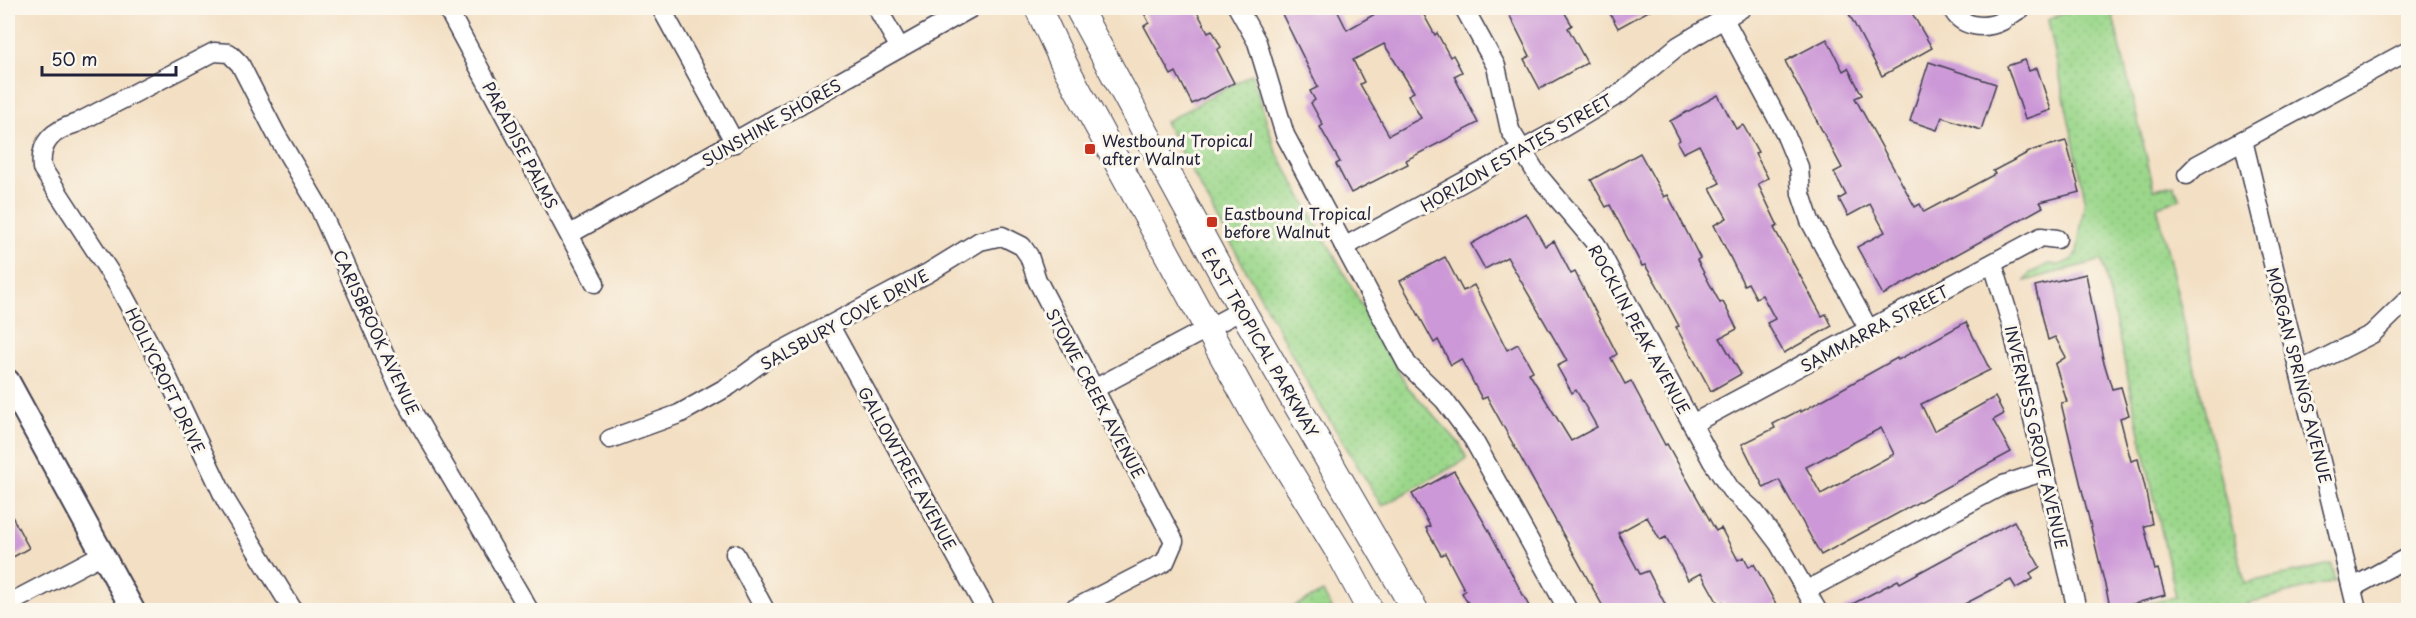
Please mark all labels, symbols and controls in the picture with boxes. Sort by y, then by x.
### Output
scale bar [42,39,176,77]
text: 50 m [51,45,98,72]
street label: SUNSHINE SHORES [697,72,845,172]
street label: PARADISE PALMS [477,77,565,213]
street label: HORIZON ESTATES STREET [1415,87,1617,217]
place label: Westbound Tropical after Walnut [1102,128,1253,170]
marker: Westbound Tropical after Walnut [1083,142,1097,156]
place label: Eastbound Tropical before Walnut [1224,201,1371,243]
marker: Eastbound Tropical before Walnut [1205,215,1219,229]
street label: ROCKLIN PEAK AVENUE [1583,240,1697,418]
street label: EAST TROPICAL PARKWAY [1197,243,1325,441]
street label: CARISBROOK AVENUE [328,245,426,419]
street label: SALSBURY COVE DRIVE [755,263,933,375]
street label: MORGAN SPRINGS AVENUE [2261,264,2339,486]
street label: SAMMARRA STREET [1796,279,1953,377]
street label: HOLLYCROFT DRIVE [120,303,212,457]
street label: STOWE CREEK AVENUE [1041,304,1151,482]
street label: INVERNESS GROVE AVENUE [2000,323,2074,551]
street label: GALLOWTREE AVENUE [853,382,963,554]

